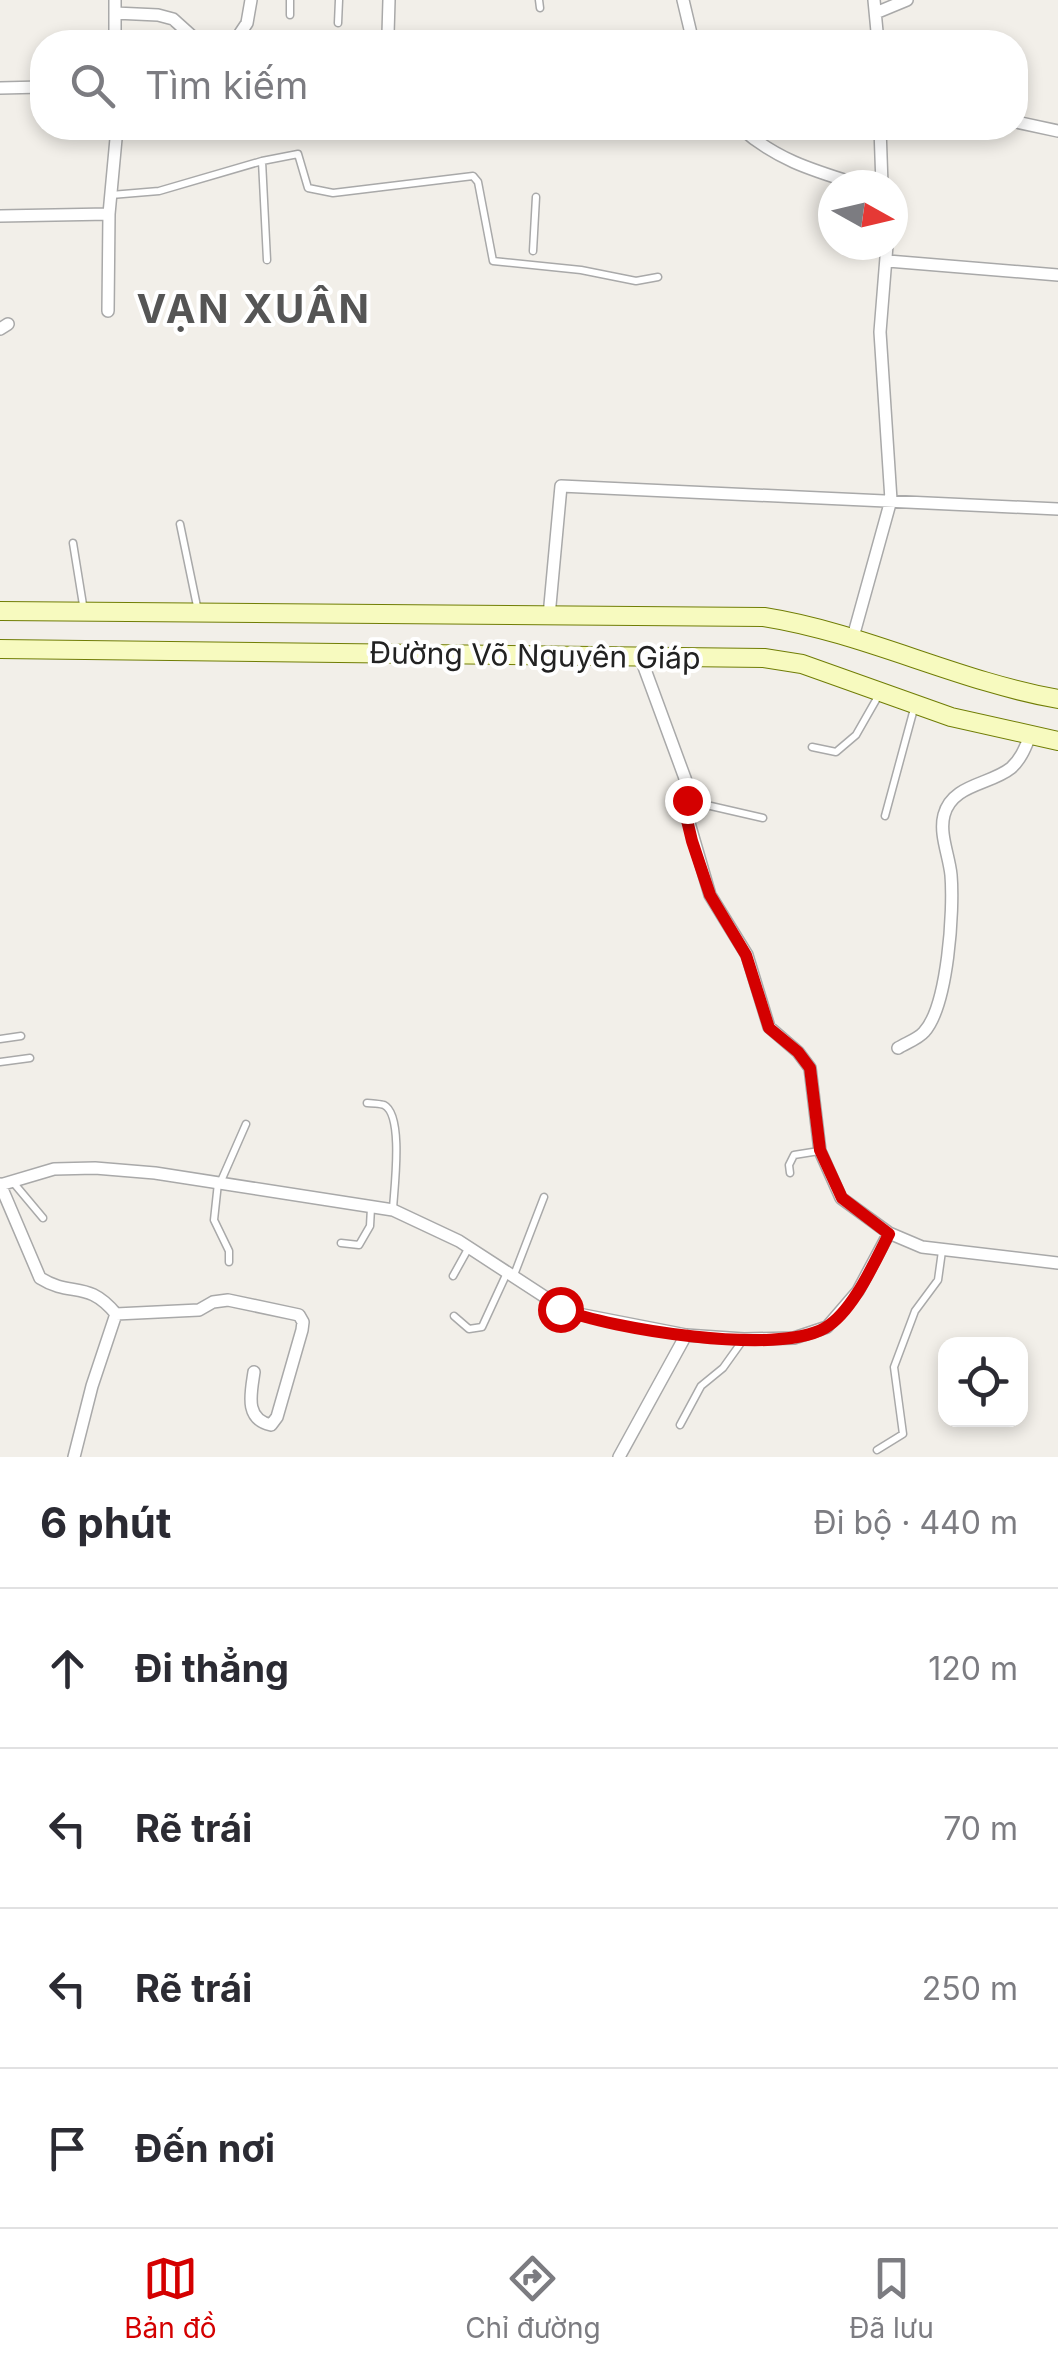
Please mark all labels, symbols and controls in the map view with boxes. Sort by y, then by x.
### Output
search box [30,30,1028,140]
icon: search [65,58,120,113]
text: Tìm kiếm [145,62,308,108]
north arrow [818,170,908,260]
district label: VẠN XUÂN [137,284,371,333]
street label: Đường Võ Nguyên Giáp [369,634,701,676]
route end [665,778,711,824]
route start [538,1287,584,1333]
map controls [938,1337,1028,1427]
button: locate [938,1337,1028,1427]
text: 6 phút [40,1497,171,1548]
text: Đi bộ · 440 m [814,1503,1018,1542]
icon: ahead [40,1641,95,1696]
text: Đi thẳng [135,1645,289,1691]
text: 120 m [928,1649,1018,1688]
icon: left [40,1801,95,1856]
text: Rẽ trái [135,1805,252,1851]
text: 70 m [943,1809,1018,1848]
icon: left [40,1961,95,2016]
text: Rẽ trái [135,1965,252,2011]
text: 250 m [922,1969,1018,2008]
icon: arrive [40,2121,95,2176]
text: Đến nơi [135,2125,275,2171]
tab: Bản đồ [124,2251,217,2345]
tab: Chỉ đường [465,2251,601,2345]
tab: Đã lưu [849,2251,934,2345]

